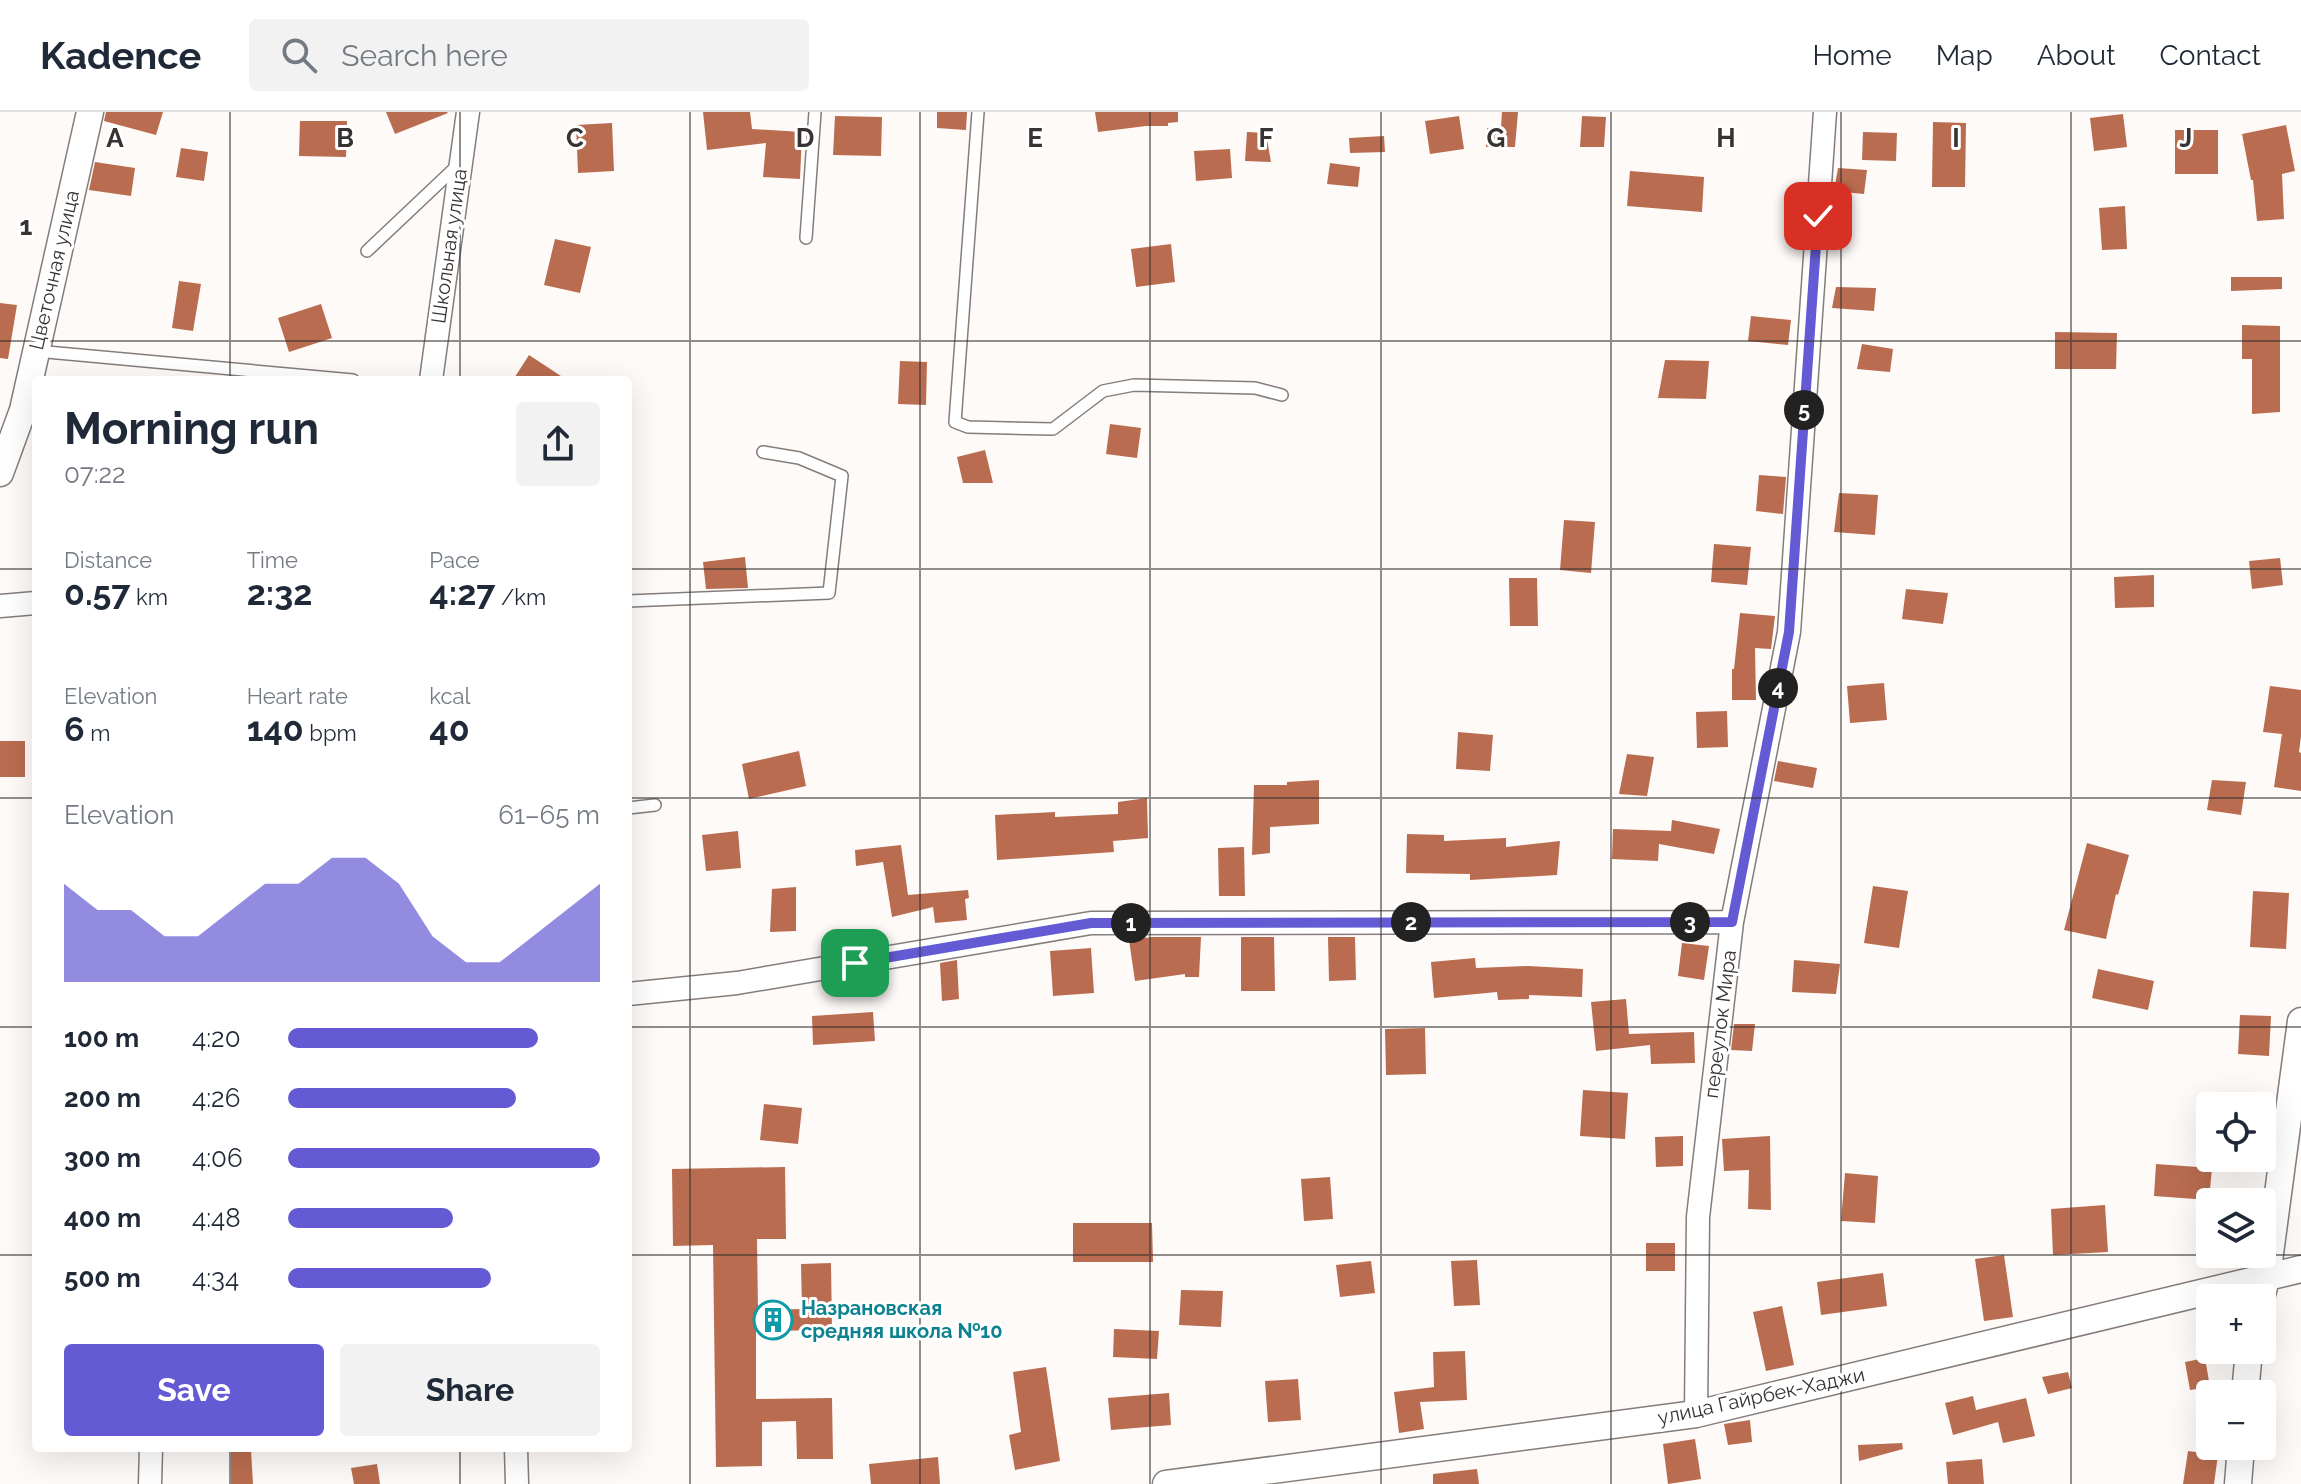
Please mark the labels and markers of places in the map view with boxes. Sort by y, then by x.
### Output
pin [1784,182,1852,250]
pin: 5 [1784,390,1824,430]
pin: 4 [1758,668,1798,708]
pin: 2 [1391,902,1431,942]
pin: 3 [1670,902,1710,942]
pin: 1 [1111,903,1151,943]
pin [821,929,889,997]
place label: Назрановская средняя школа №10 [801,1296,1002,1343]
building icon: Назрановская средняя школа №10 [752,1299,794,1341]

